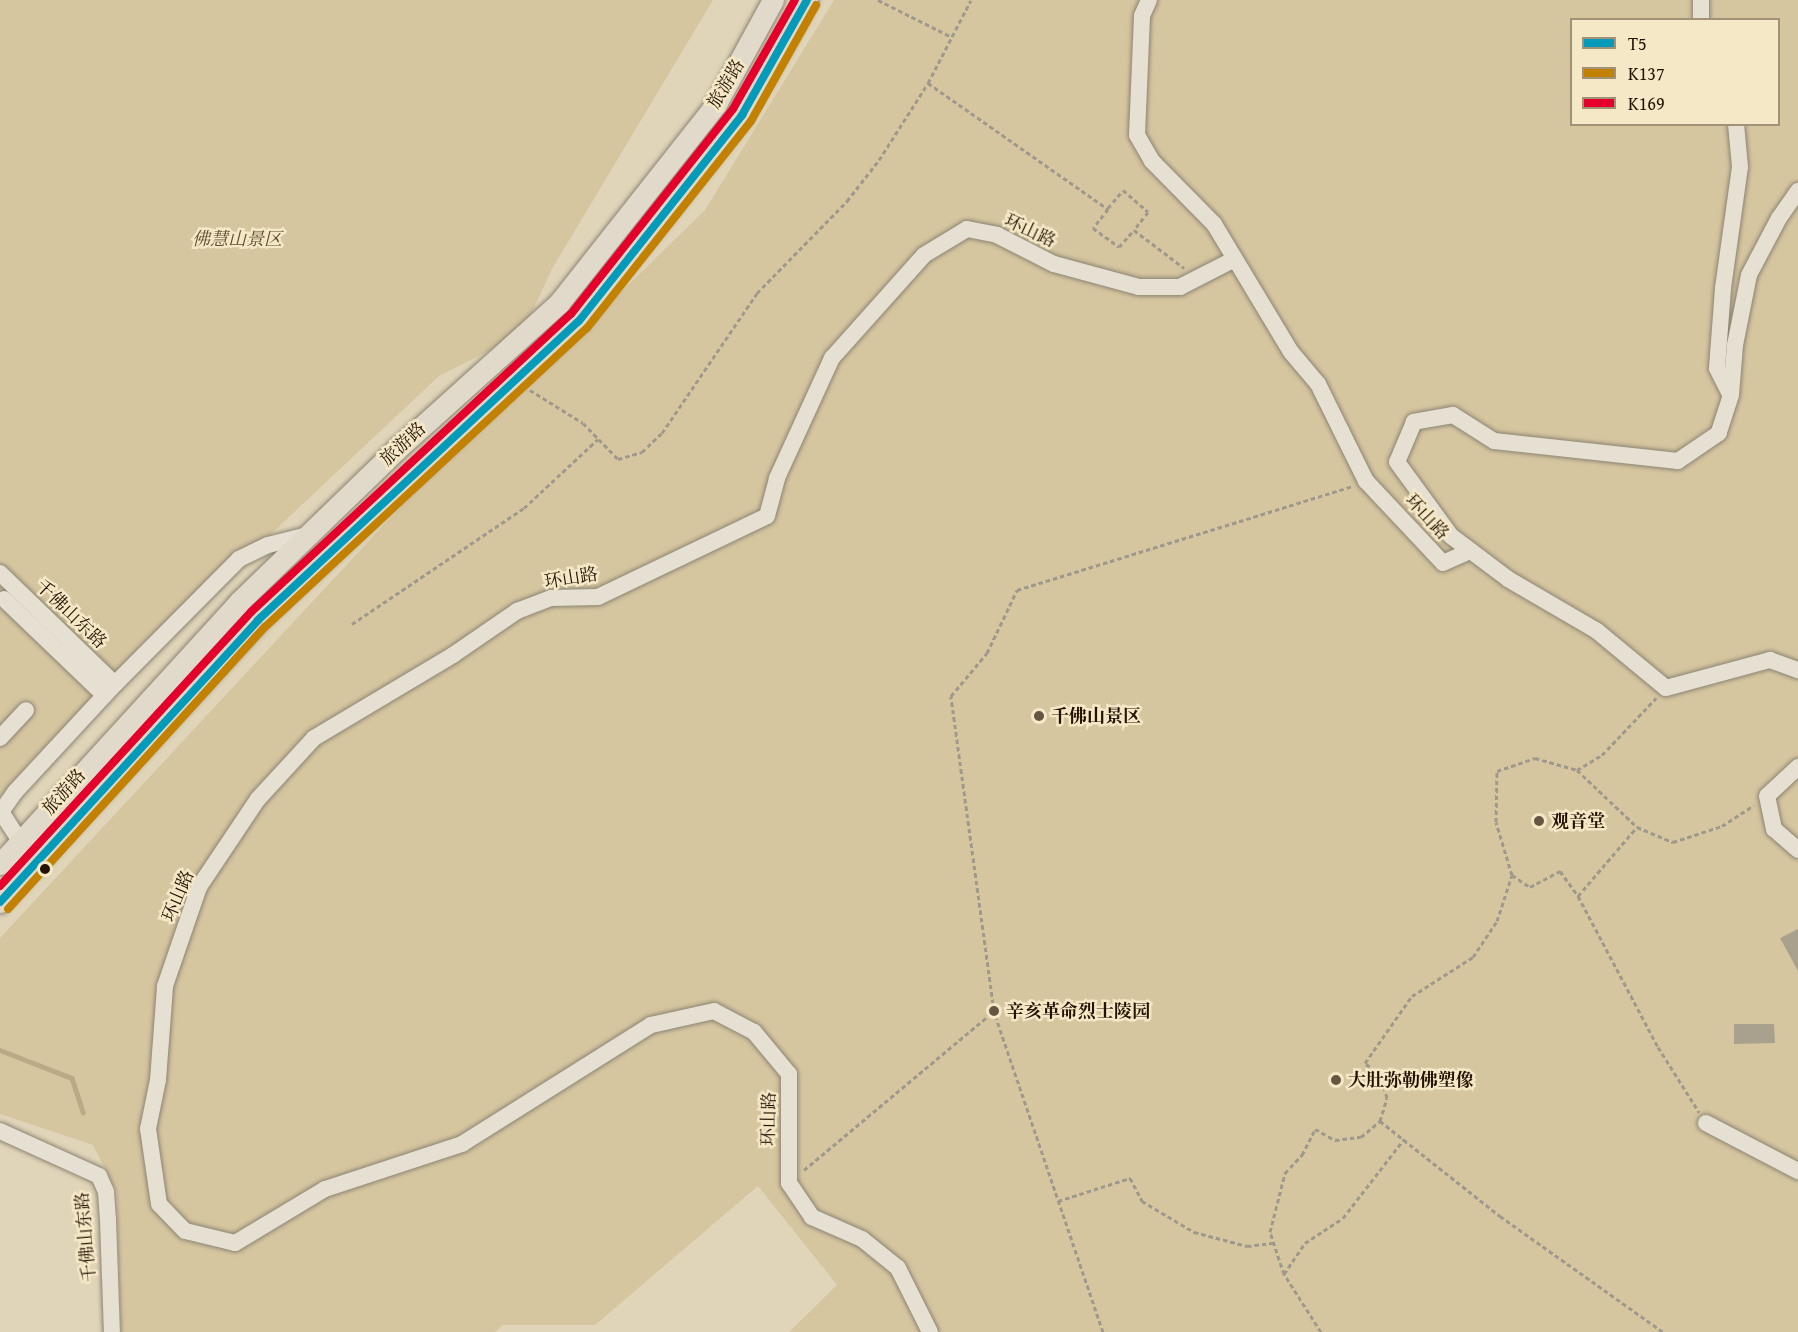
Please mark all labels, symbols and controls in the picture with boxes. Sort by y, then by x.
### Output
legend [1570,18,1780,126]
text: T5 [1628,30,1647,57]
street label: 旅游路 [703,55,749,113]
text: K137 [1628,60,1665,87]
text: K169 [1628,90,1665,117]
street label: 环山路 [1001,210,1059,252]
park label: 佛慧山景区 [192,228,282,250]
street label: 旅游路 [376,418,430,470]
street label: 环山路 [1401,490,1453,544]
street label: 环山路 [543,563,599,593]
street label: 千佛山东路 [31,575,111,653]
place label: 千佛山景区 [1051,705,1141,727]
marker: 千佛山景区 [1032,709,1046,723]
street label: 旅游路 [38,765,90,819]
place label: 观音堂 [1551,810,1605,832]
marker: 观音堂 [1532,814,1546,828]
unlabelled marker [39,863,51,875]
street label: 环山路 [158,867,198,925]
place label: 辛亥革命烈士陵园 [1006,1000,1150,1022]
marker: 辛亥革命烈士陵园 [987,1004,1001,1018]
place label: 大肚弥勒佛塑像 [1348,1069,1474,1091]
marker: 大肚弥勒佛塑像 [1329,1073,1343,1087]
street label: 环山路 [758,1092,780,1146]
street label: 千佛山东路 [71,1191,101,1283]

